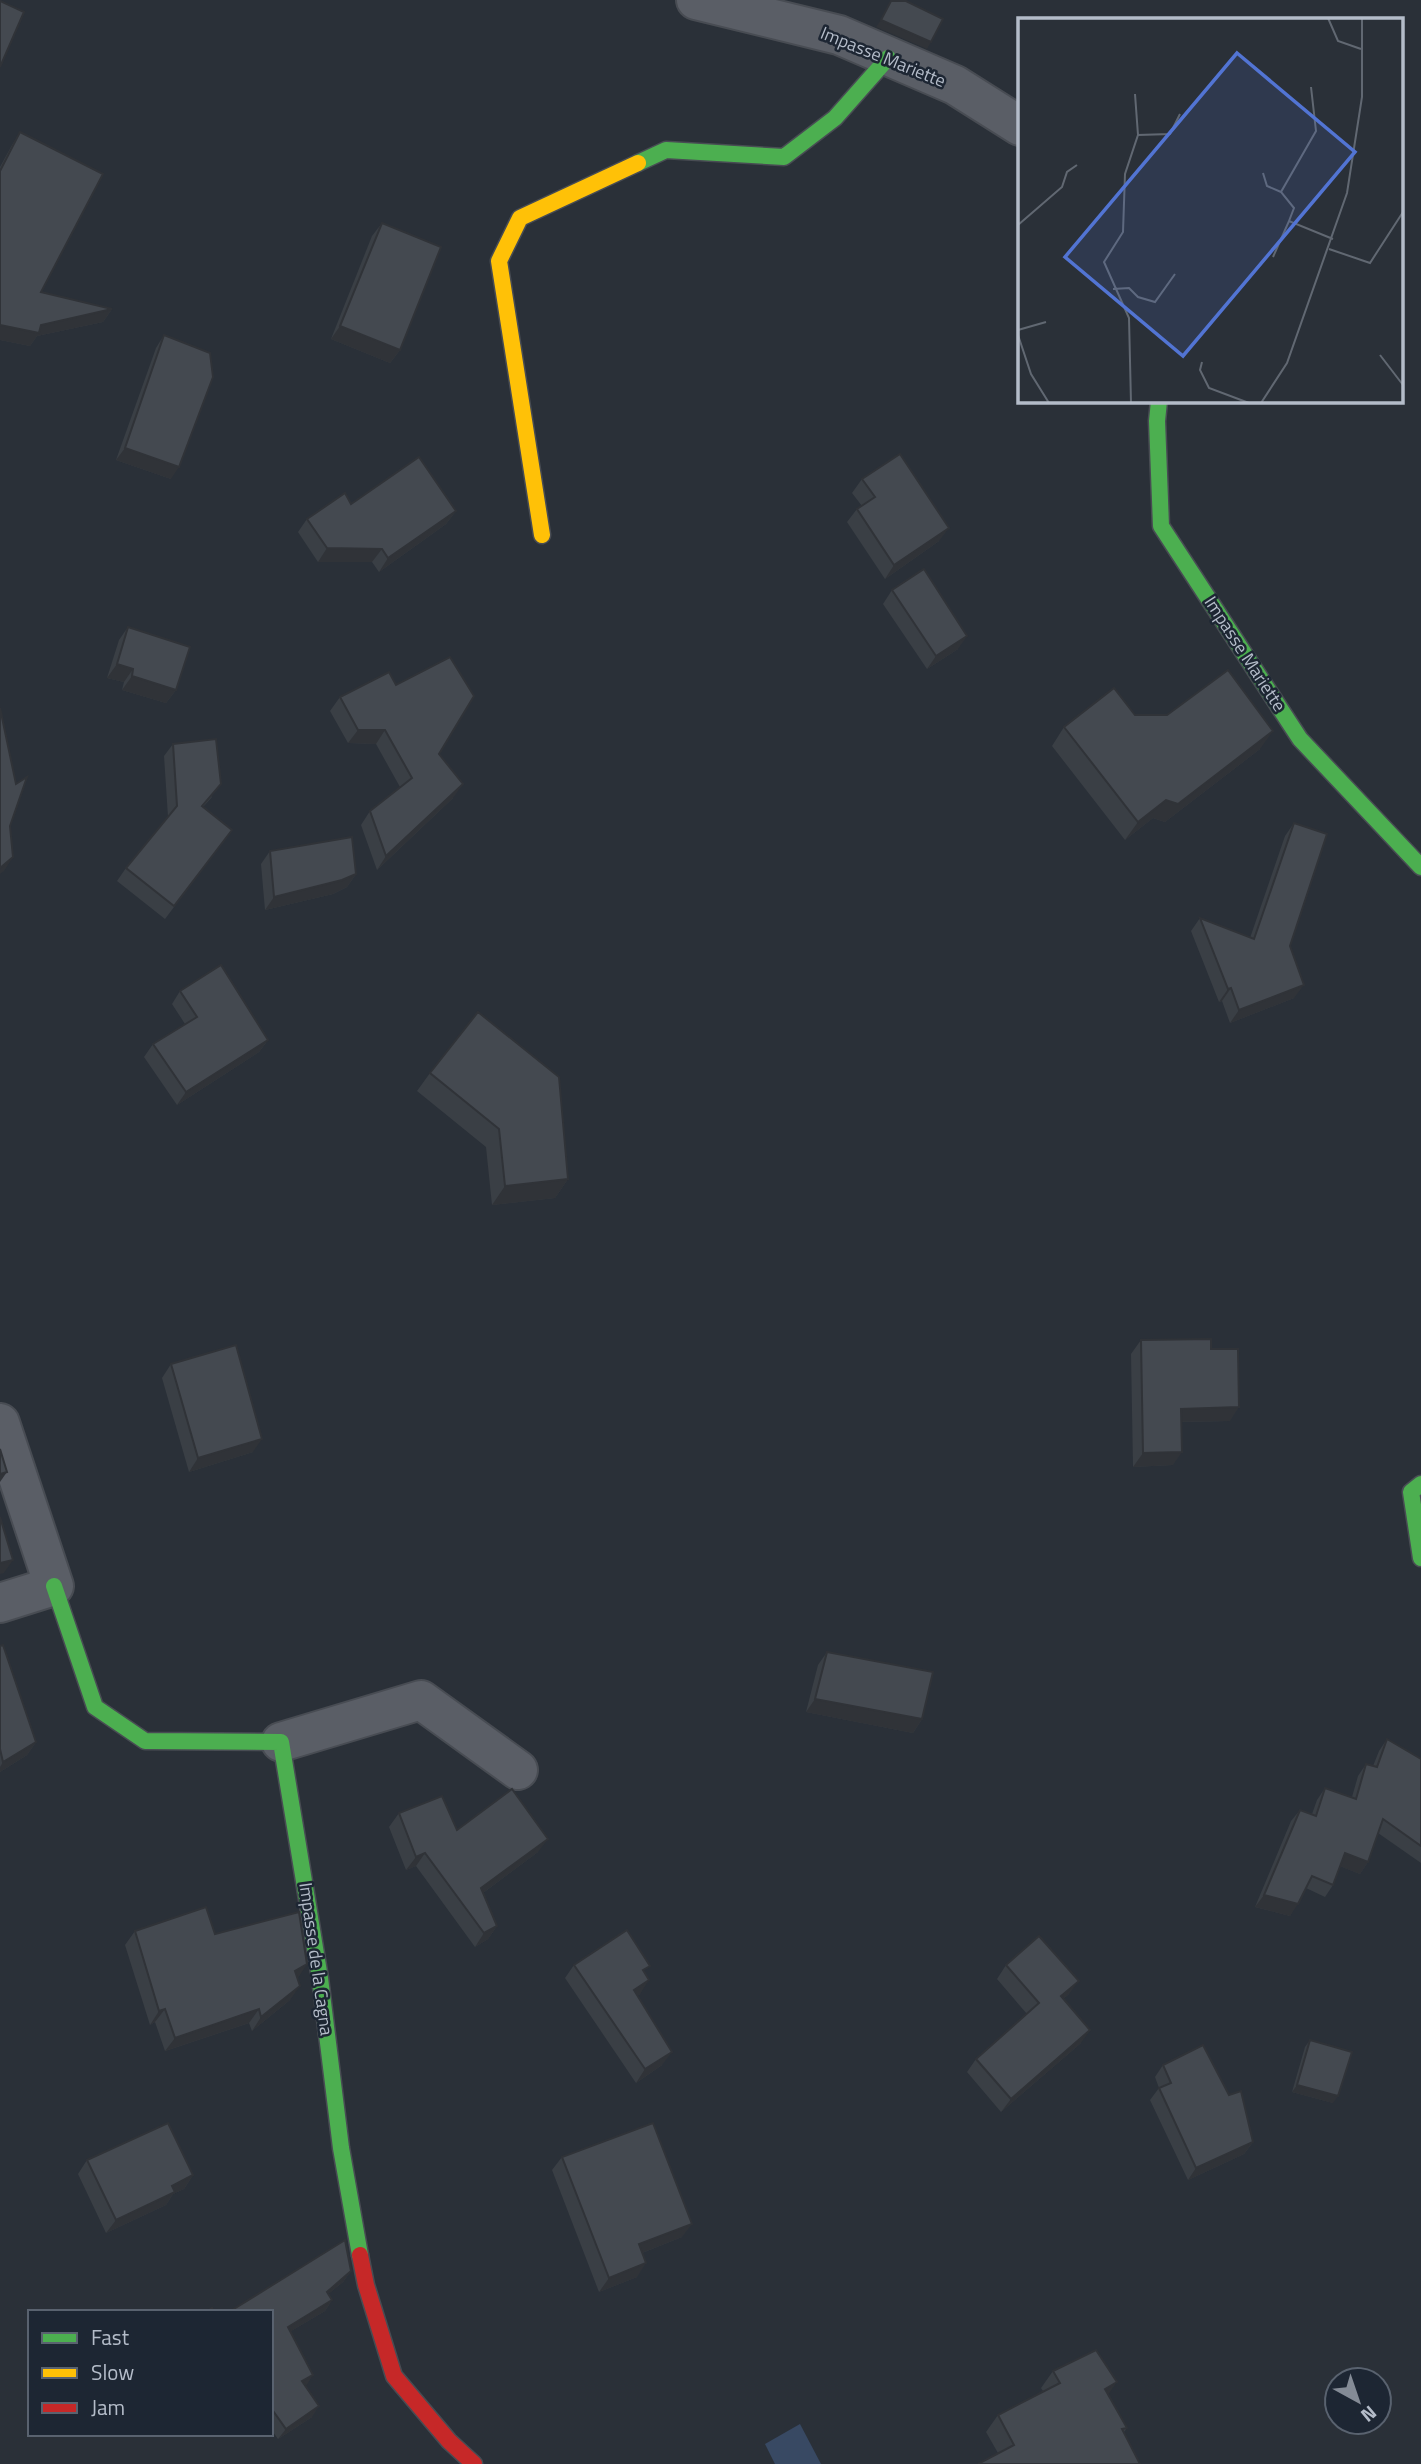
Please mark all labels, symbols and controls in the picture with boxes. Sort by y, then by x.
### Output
inset map [1018,18,1404,402]
street label: Impasse Mariette [817,19,950,94]
street label: Impasse Mariette [1198,591,1293,717]
street label: Impasse de la Cagna [292,1881,341,2037]
legend [28,2310,273,2436]
text: Fast [91,2321,130,2353]
text: Slow [91,2356,134,2388]
north arrow [1323,2366,1393,2436]
text: Jam [91,2391,125,2423]
text: N [1355,2399,1384,2430]

